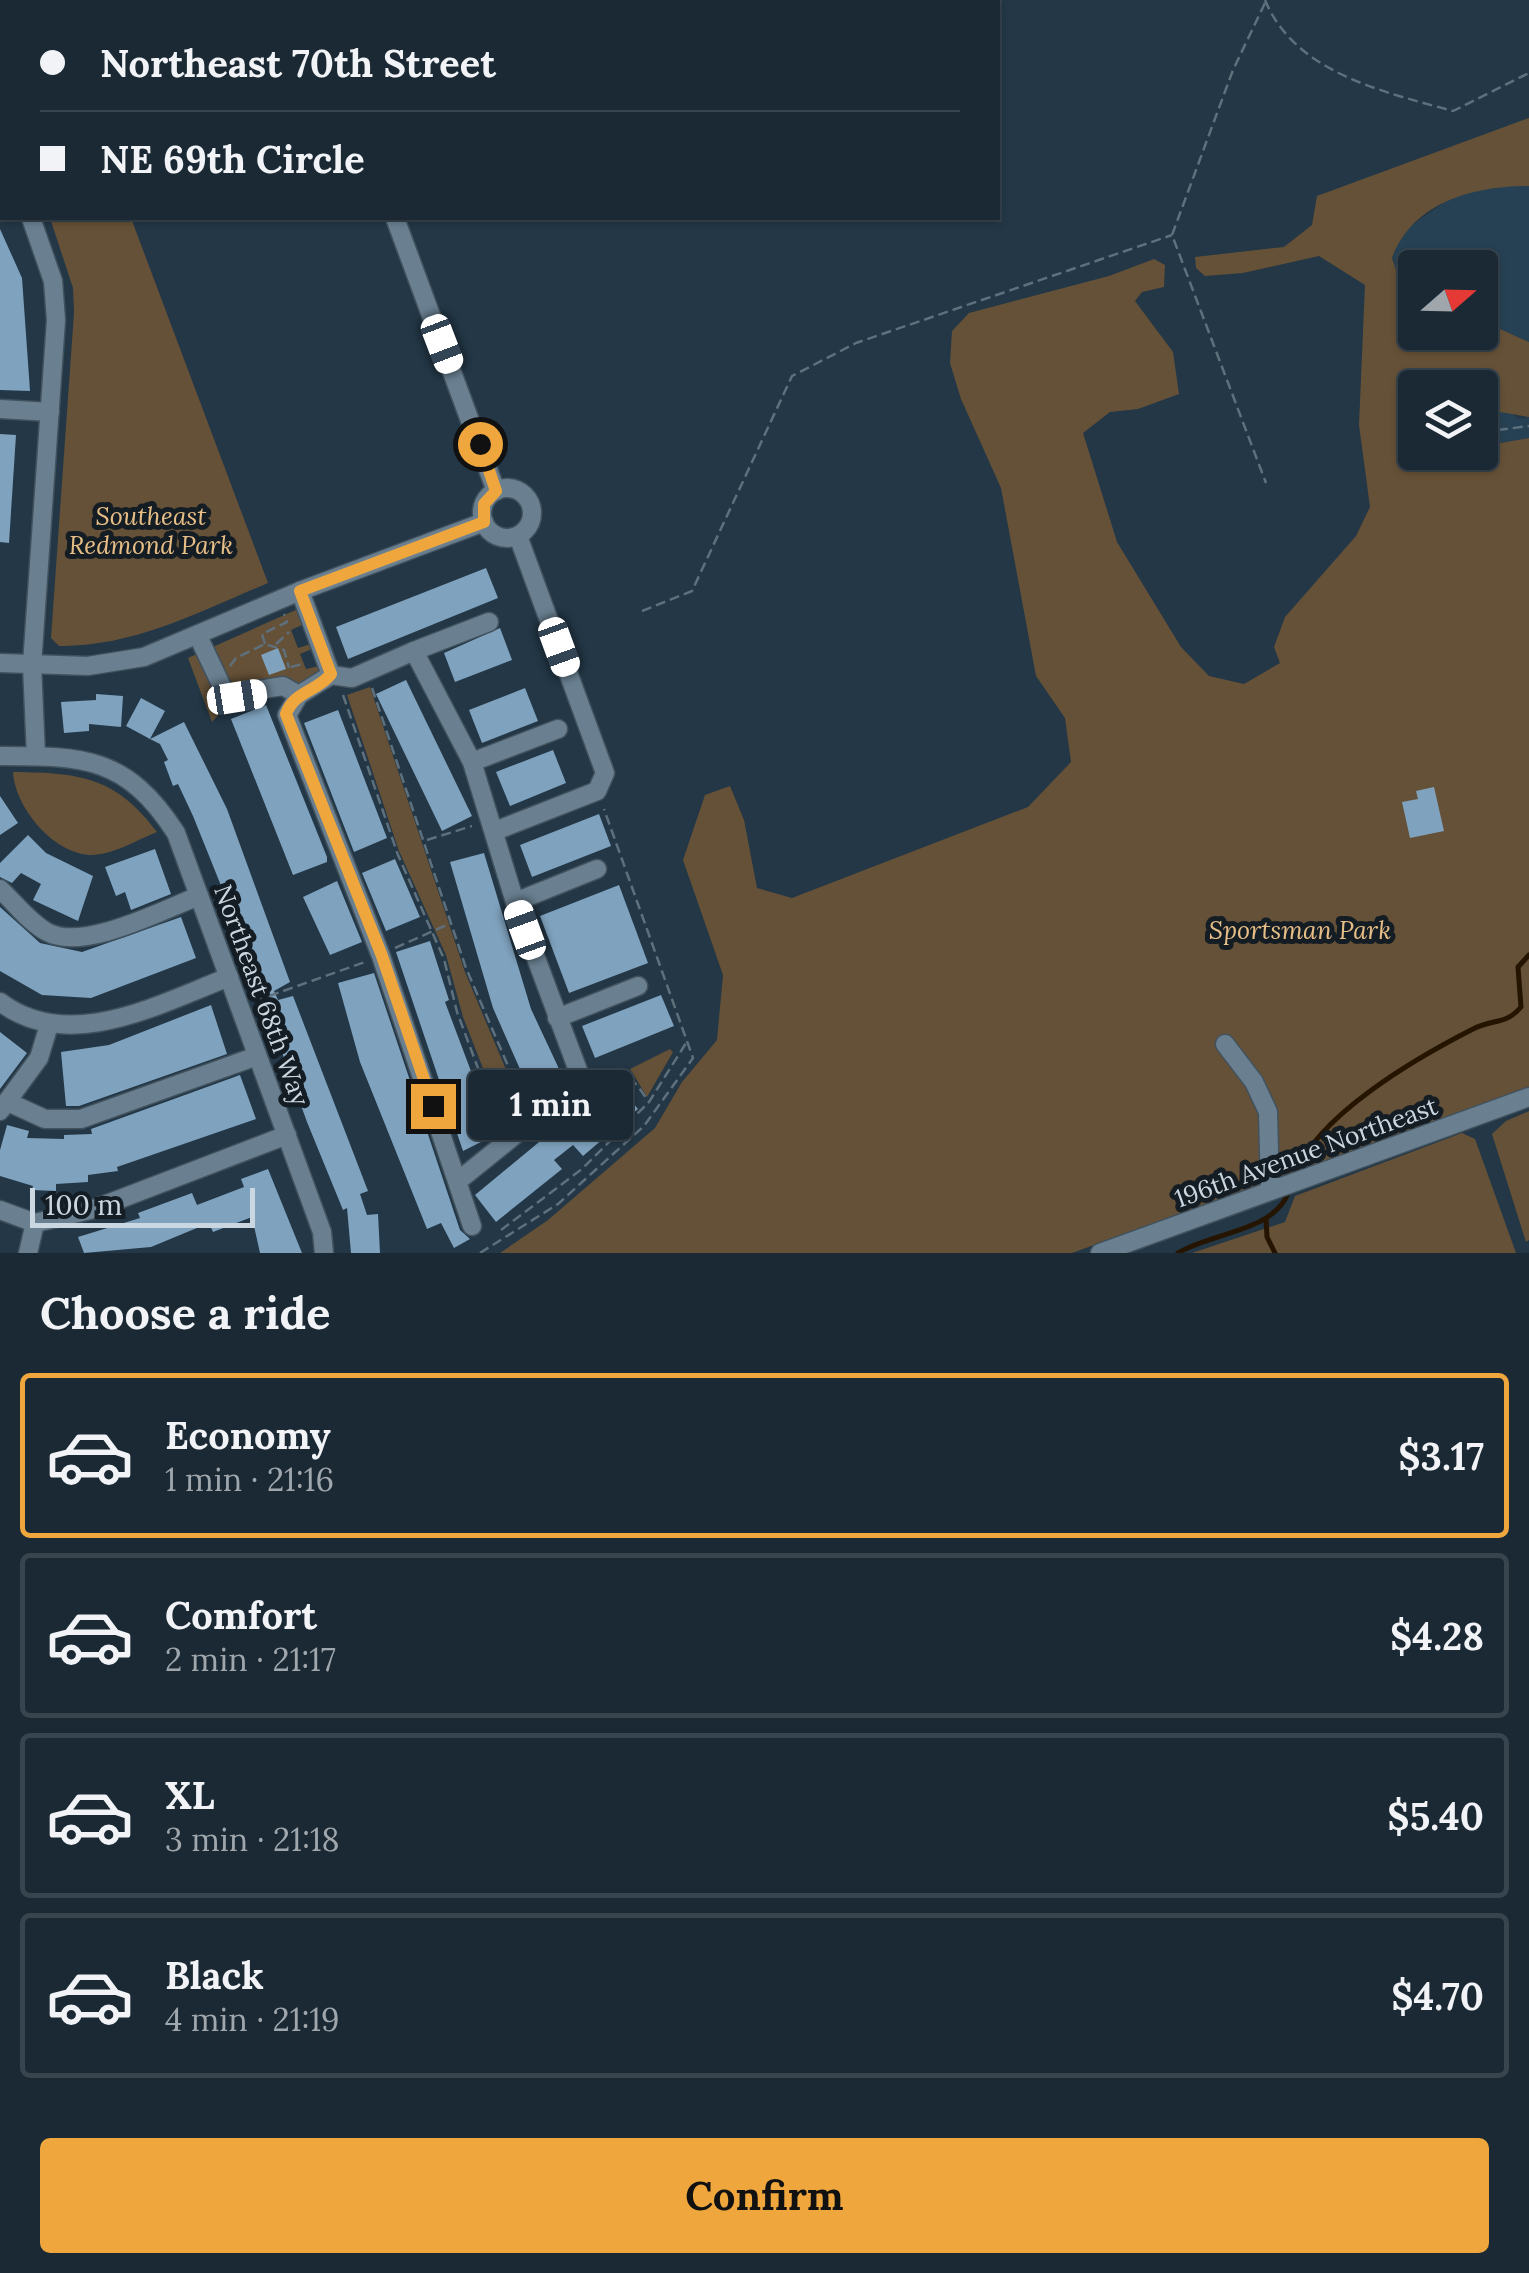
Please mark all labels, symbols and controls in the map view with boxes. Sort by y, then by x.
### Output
text: Northeast 70th Street [100,39,496,87]
text: NE 69th Circle [100,135,365,183]
north arrow [1398,250,1498,350]
map controls [1398,250,1498,470]
car [417,311,467,377]
button: layers [1398,370,1498,470]
route start [458,422,503,467]
park label: Southeast Redmond Park [69,500,233,561]
car [535,614,583,680]
car [205,677,269,717]
street label: Northeast 68th Way [207,880,317,1111]
car [501,897,549,963]
park label: Sportsman Park [1209,914,1391,946]
callout: 1 min [468,1071,633,1141]
route end [411,1084,456,1129]
text: 1 min [510,1084,591,1125]
street label: 196th Avenue Northeast [1170,1089,1442,1214]
scale bar [30,1183,255,1228]
text: 100 m [45,1187,122,1223]
text: Choose a ride [40,1284,330,1341]
icon: car [45,1411,135,1501]
text: Economy [165,1411,331,1459]
text: $3.17 [1398,1432,1484,1480]
text: 1 min · 21:16 [165,1459,334,1500]
icon: car [45,1591,135,1681]
text: Comfort [165,1591,317,1639]
text: $4.28 [1390,1612,1484,1660]
text: 2 min · 21:17 [165,1639,336,1680]
icon: car [45,1771,135,1861]
text: XL [165,1771,215,1819]
text: $5.40 [1387,1792,1484,1840]
text: 3 min · 21:18 [165,1819,340,1860]
icon: car [45,1951,135,2041]
text: Black [165,1951,264,1999]
text: $4.70 [1391,1972,1484,2020]
text: 4 min · 21:19 [165,1999,340,2040]
button: Confirm [40,2138,1489,2253]

